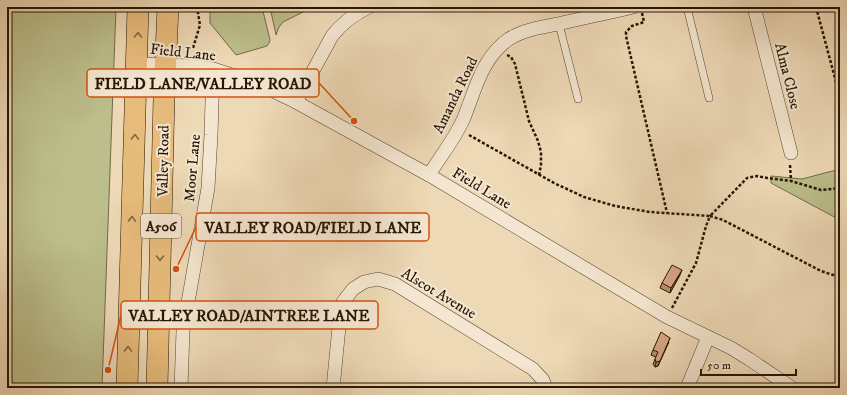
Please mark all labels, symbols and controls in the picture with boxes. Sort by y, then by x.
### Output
one-way arrow [133,32,142,38]
street label: Field Lane [149,40,217,65]
street label: Alma Close [770,41,805,111]
street label: Amanda Road [429,53,482,137]
callout: FIELD LANE/VALLEY ROAD [87,69,319,97]
text: FIELD LANE/VALLEY ROAD [95,74,311,94]
street label: Valley Road [153,125,174,198]
street label: Moor Lane [180,133,205,203]
one-way arrow [131,134,139,140]
street label: Field Lane [449,163,515,213]
callout: VALLEY ROAD/FIELD LANE [196,213,429,241]
road number: A506 [141,214,181,238]
one-way arrow [128,216,137,222]
text: VALLEY ROAD/FIELD LANE [204,218,422,238]
one-way arrow [156,255,164,261]
street label: Alscot Avenue [398,264,480,323]
callout: VALLEY ROAD/AINTREE LANE [121,301,378,329]
text: VALLEY ROAD/AINTREE LANE [128,306,370,326]
one-way arrow [124,346,133,352]
scale bar [701,351,796,377]
text: 50 m [707,358,731,373]

